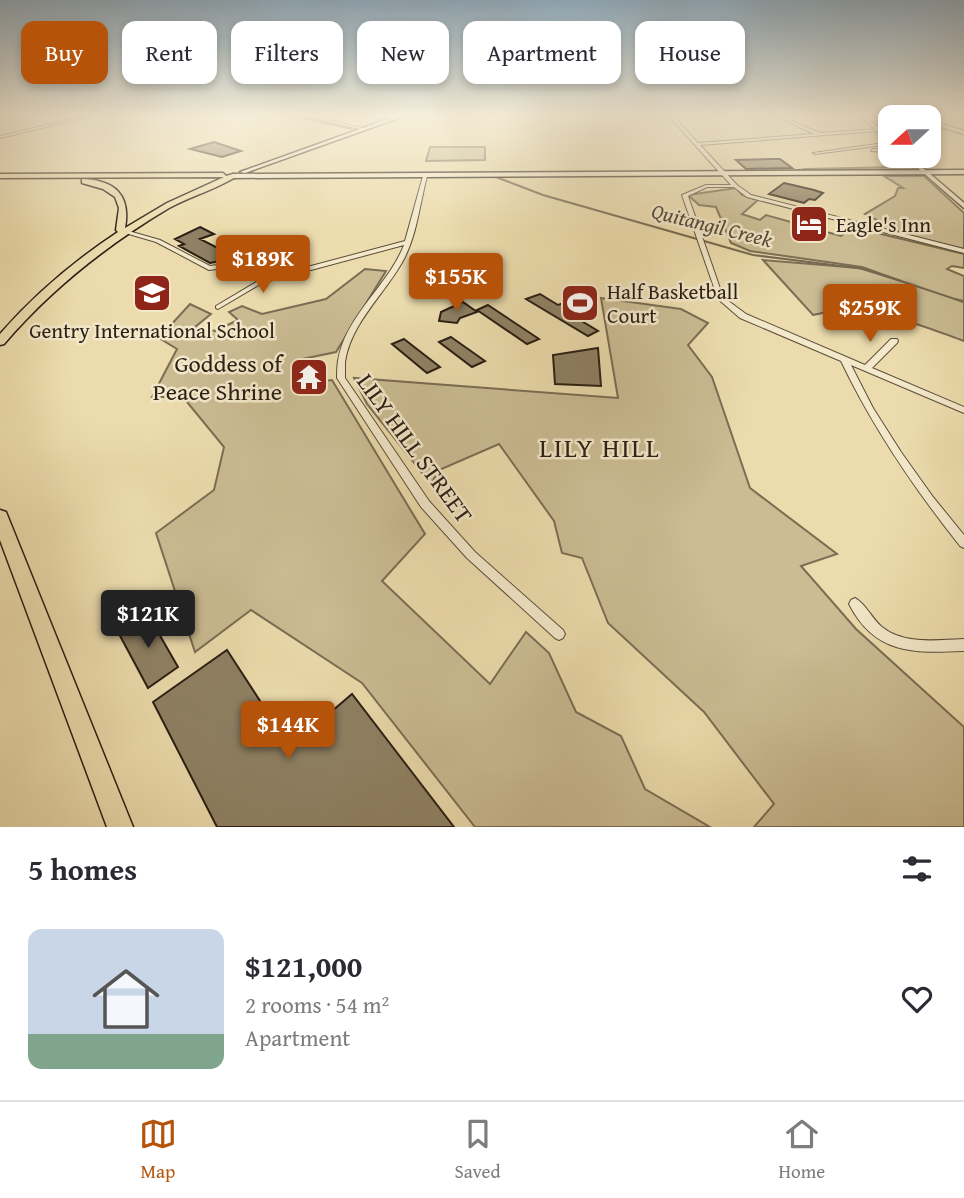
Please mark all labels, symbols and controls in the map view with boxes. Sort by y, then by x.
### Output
chip: Buy [21,21,108,84]
chip: Rent [122,21,217,84]
chip: Filters [231,21,343,84]
chip: New [357,21,449,84]
chip: Apartment [463,21,621,84]
chip: House [635,21,745,84]
north arrow [878,105,942,168]
map controls [878,105,941,168]
water label: Quitangil Creek [648,195,776,255]
hotel icon: Eagle's Inn [788,203,830,245]
place label: Eagle's Inn [836,209,931,240]
pin: $189K [214,236,312,295]
text: $189K [232,241,294,274]
pin: $155K [407,254,505,313]
text: $155K [425,259,487,292]
school or university icon: Gentry International School [131,272,173,314]
place label: Half Basketball Court [607,276,738,331]
sports icon: Half Basketball Court [559,282,601,324]
pin: $259K [821,284,919,344]
text: $259K [839,290,901,323]
place label: Gentry International School [29,315,275,346]
place label: Goddess of Peace Shrine [153,346,284,409]
temple icon: Goddess of Peace Shrine [288,356,330,398]
street label: LILY HILL STREET [349,366,481,530]
district label: LILY HILL [539,428,661,467]
pin: $121K [99,590,197,650]
text: $121K [117,596,179,629]
pin: $144K [239,702,337,761]
text: $144K [257,707,319,740]
text: 5 homes [28,847,137,891]
icon: filters [898,850,936,888]
text: $121,000 [245,944,362,988]
icon: home [84,957,168,1041]
icon: heart [898,980,936,1018]
text: 2 rooms · 54 m² [245,988,389,1021]
text: Apartment [245,1021,350,1054]
tab: Map [139,1115,177,1185]
tab: Saved [455,1115,501,1185]
tab: Home [778,1115,825,1185]

